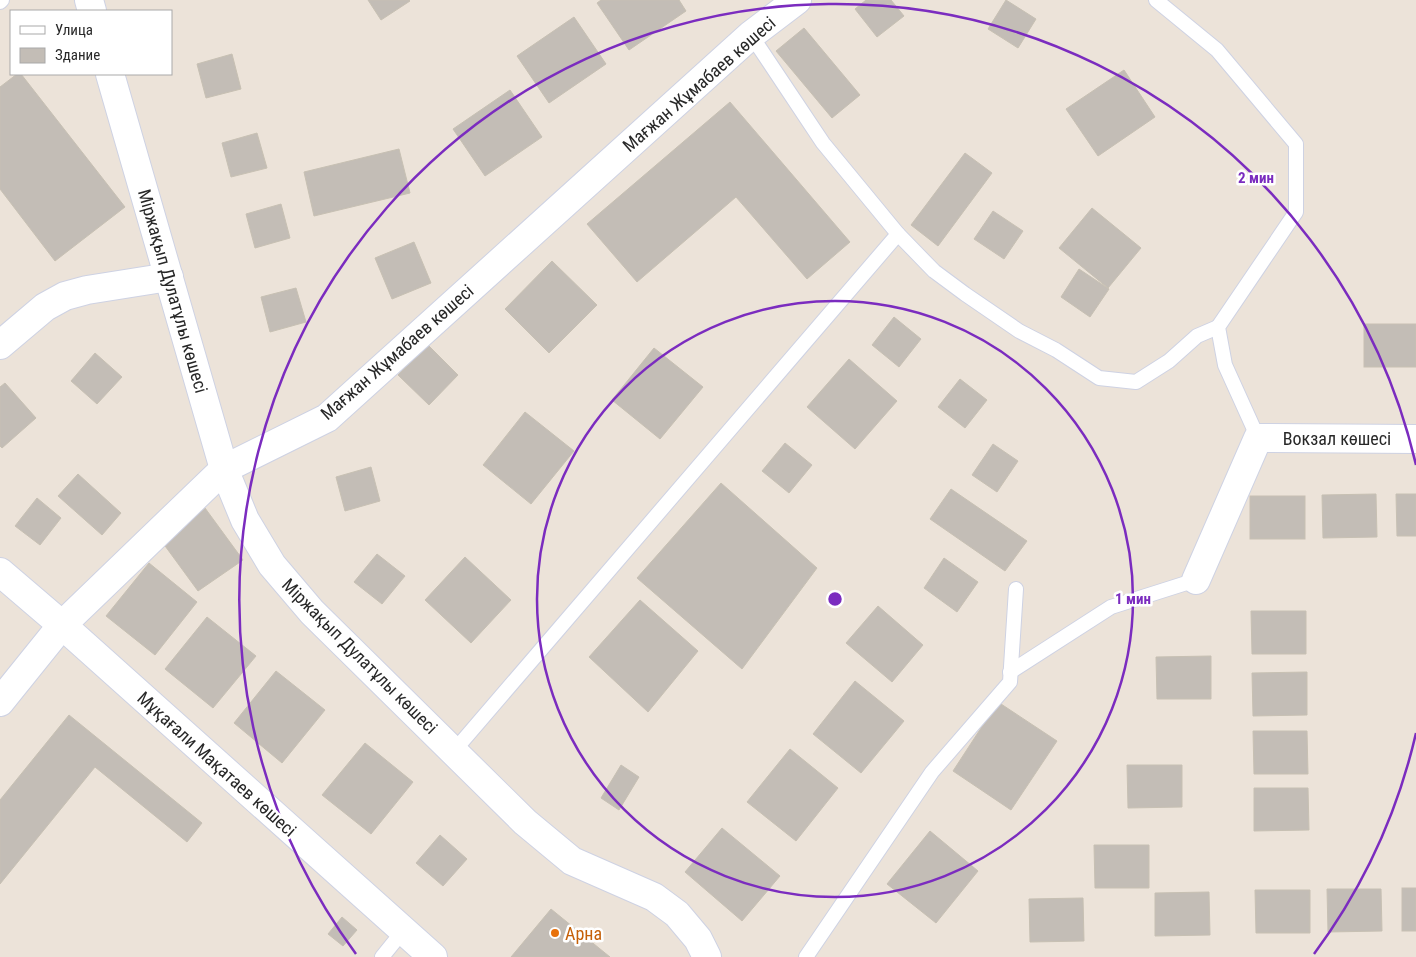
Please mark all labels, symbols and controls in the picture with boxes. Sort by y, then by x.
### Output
legend [10,10,172,75]
street label: Мағжан Жұмабаев көшесі [618,12,780,156]
text: Улица [55,21,93,39]
text: Здание [55,46,100,64]
text: 2 мин [1238,169,1274,187]
street label: Міржақып Дулатұлы көшесі [134,187,212,395]
street label: Мағжан Жұмабаев көшесі [316,280,478,424]
street label: Вокзал көшесі [1283,428,1391,449]
street label: Міржақып Дулатұлы көшесі [278,574,442,738]
centre of rings [826,590,844,608]
text: 1 мин [1115,590,1151,608]
street label: Мұқағали Мақатаев көшесі [133,687,301,841]
place label: Арна [565,923,602,944]
marker: Арна [549,927,561,939]

